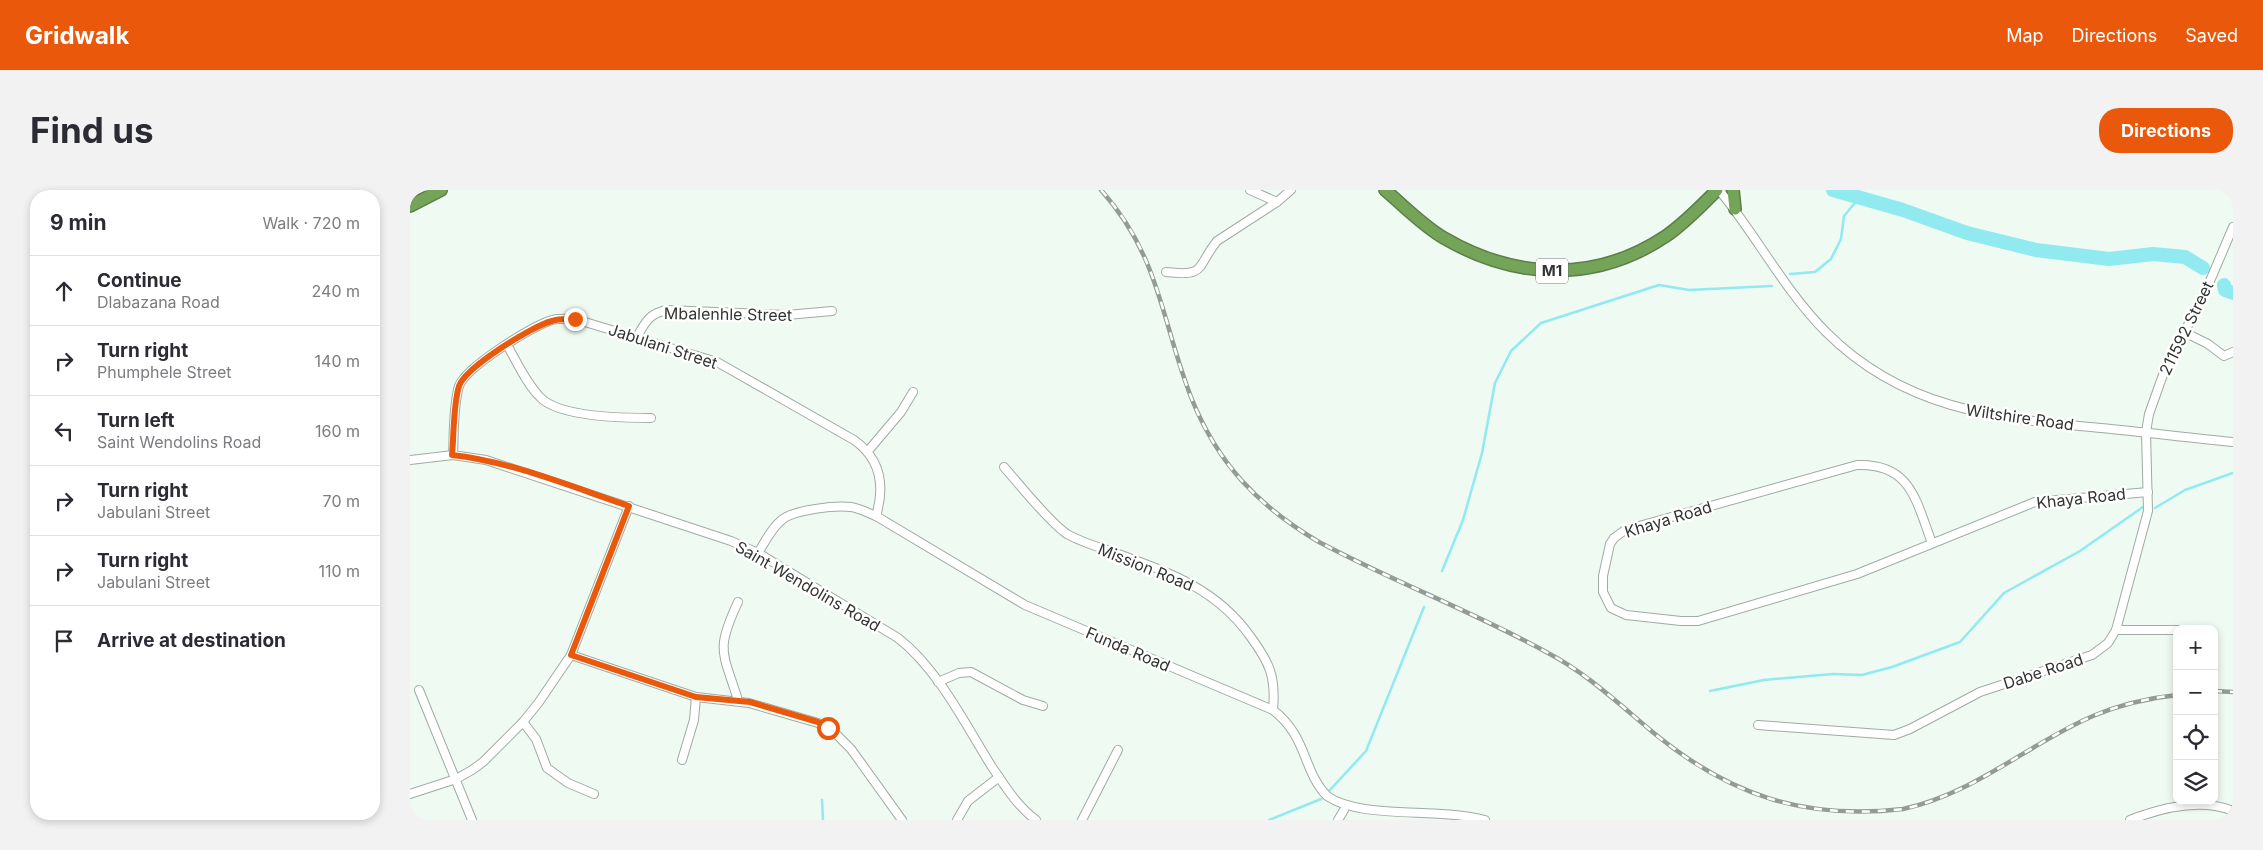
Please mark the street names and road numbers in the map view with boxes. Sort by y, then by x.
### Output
road number: M1 [1536,258,1568,284]
street label: 211592 Street [2155,278,2217,378]
street label: Mbalenhle Street [664,303,792,325]
street label: Jabulani Street [606,319,720,373]
street label: Wiltshire Road [1965,400,2075,434]
street label: Khaya Road [2035,483,2127,513]
street label: Khaya Road [1622,496,1714,542]
street label: Saint Wendolins Road [732,536,884,636]
street label: Mission Road [1095,539,1197,595]
street label: Funda Road [1083,622,1173,676]
street label: Dabe Road [2001,649,2085,693]

